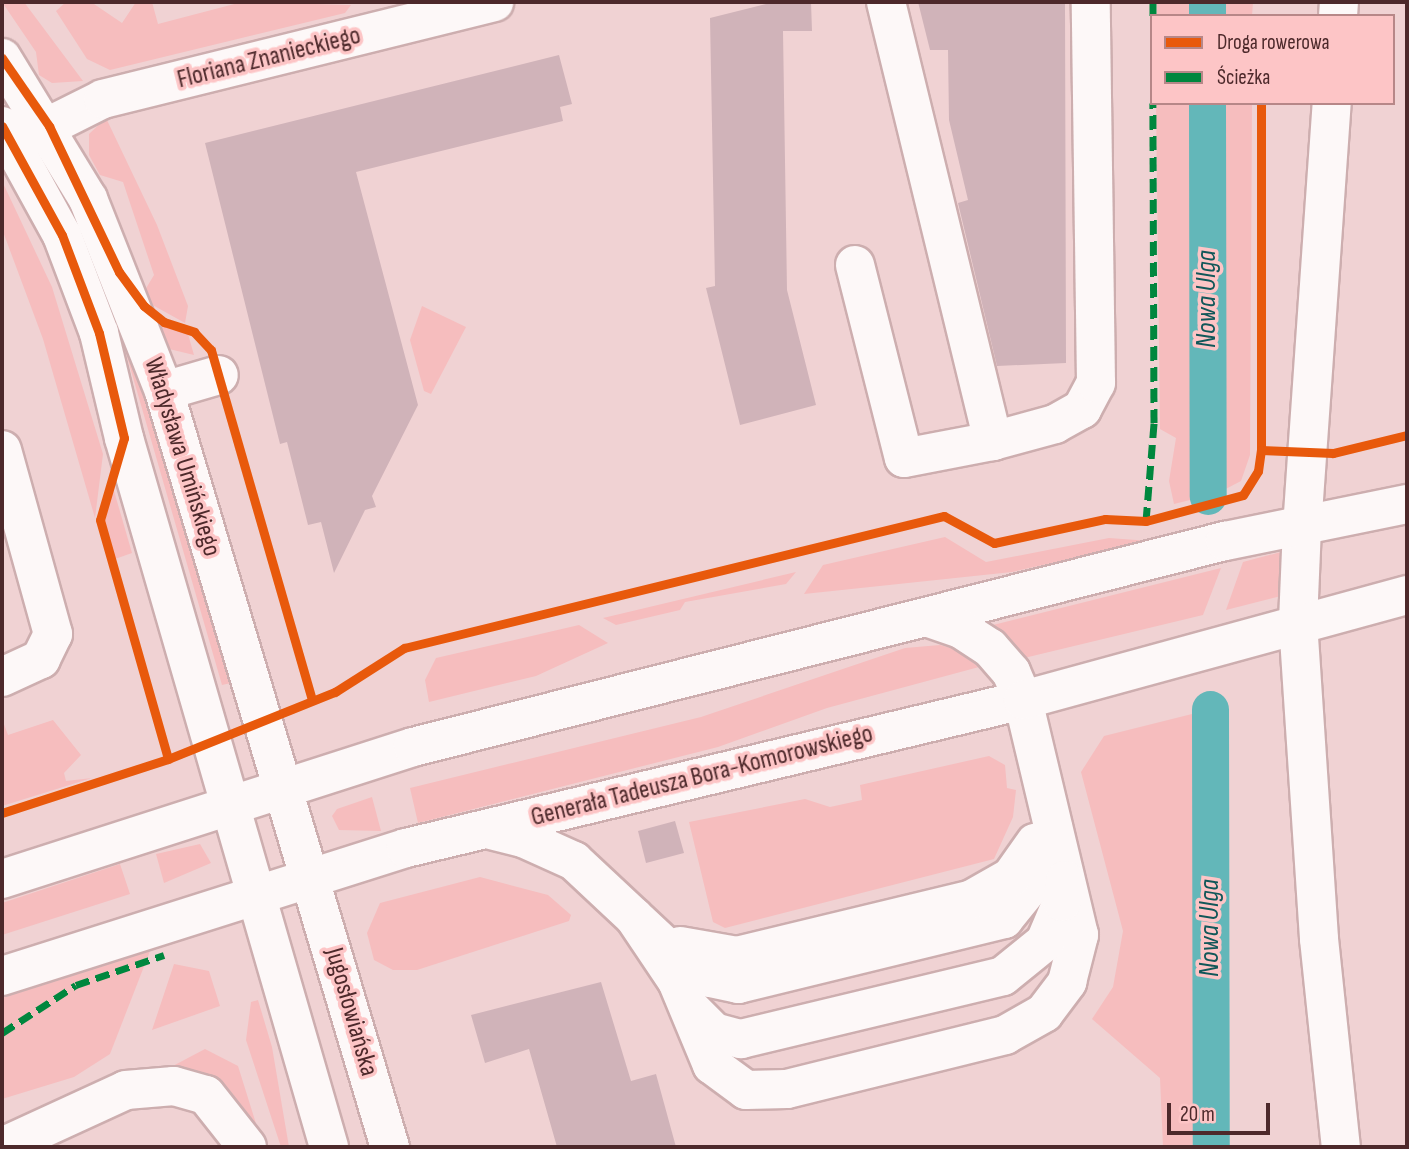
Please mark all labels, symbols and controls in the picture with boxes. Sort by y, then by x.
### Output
legend [1150,14,1395,105]
street label: Floriana Znanieckiego [174,20,364,96]
text: Droga rowerowa [1217,30,1330,55]
text: Ścieżka [1217,65,1270,90]
water label: Nowa Ulga [1190,250,1224,348]
street label: Władysława Umińskiego [137,354,227,560]
street label: Generała Tadeusza Bora-Komorowskiego [528,718,876,834]
water label: Nowa Ulga [1193,879,1227,977]
street label: Jugosłowiańska [318,944,384,1080]
scale bar [1171,1090,1274,1134]
text: 20 m [1180,1102,1215,1127]

